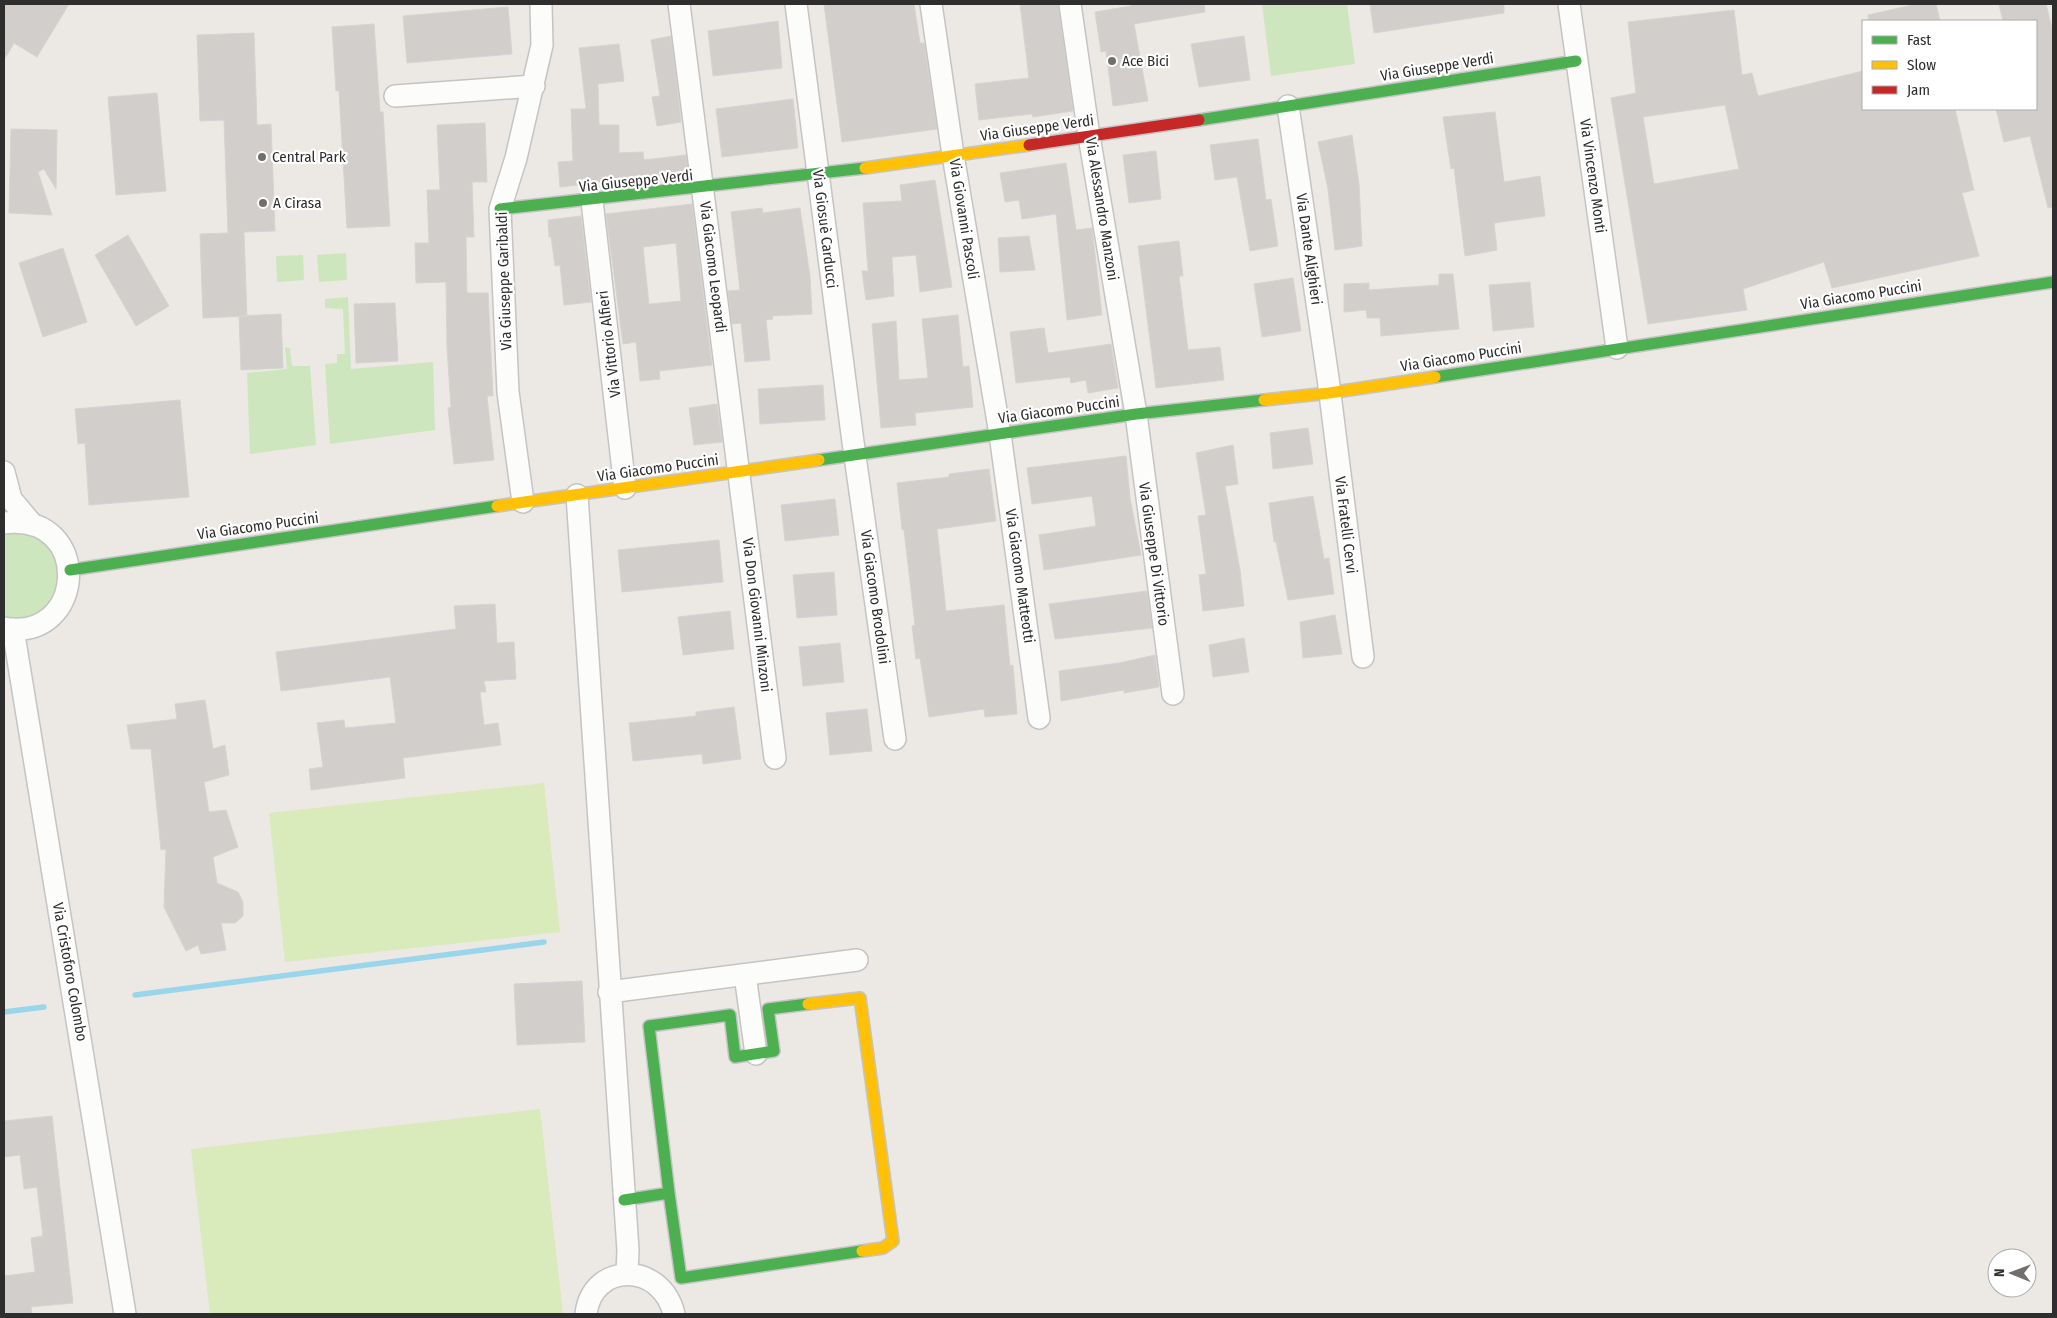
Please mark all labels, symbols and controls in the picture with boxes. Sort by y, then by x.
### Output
legend [1862,20,2037,110]
text: Fast [1907,31,1931,49]
street label: Via Giuseppe Verdi [1379,49,1495,85]
place label: Ace Bici [1122,52,1169,70]
marker: Ace Bici [1106,55,1118,67]
text: Slow [1907,56,1936,74]
text: Jam [1907,81,1930,99]
street label: Via Giuseppe Verdi [979,111,1095,145]
street label: Via Vincenzo Monti [1576,118,1610,234]
street label: Via Alessandro Manzoni [1082,136,1122,282]
place label: Central Park [272,148,346,166]
marker: Central Park [256,151,268,163]
street label: Via Giovanni Pascoli [946,157,982,281]
street label: Via Giuseppe Verdi [578,166,694,196]
street label: Via Giosuè Carducci [809,169,841,289]
street label: Via Dante Alighieri [1292,192,1326,306]
place label: A Cirasa [273,194,321,212]
marker: A Cirasa [257,197,269,209]
street label: Via Giacomo Leopardi [696,200,730,334]
street label: Via Giuseppe Garibaldi [493,211,515,351]
street label: Via Giacomo Puccini [1799,277,1923,313]
street label: Via Vittorio Alfieri [594,289,624,399]
street label: Via Giacomo Puccini [1399,339,1523,375]
street label: Via Giacomo Puccini [997,393,1121,427]
street label: Via Giacomo Puccini [596,451,720,485]
street label: Via Fratelli Cervi [1331,475,1361,575]
street label: Via Giuseppe Di Vittorio [1135,481,1173,627]
street label: Via Giacomo Matteotti [1002,508,1038,644]
street label: Via Giacomo Puccini [196,509,320,543]
street label: Via Giacomo Brodolini [857,529,893,665]
street label: Via Don Giovanni Minzoni [739,537,775,693]
street label: Via Cristoforo Colombo [49,901,91,1043]
north arrow [1987,1248,2037,1298]
text: N [1991,1268,2008,1277]

